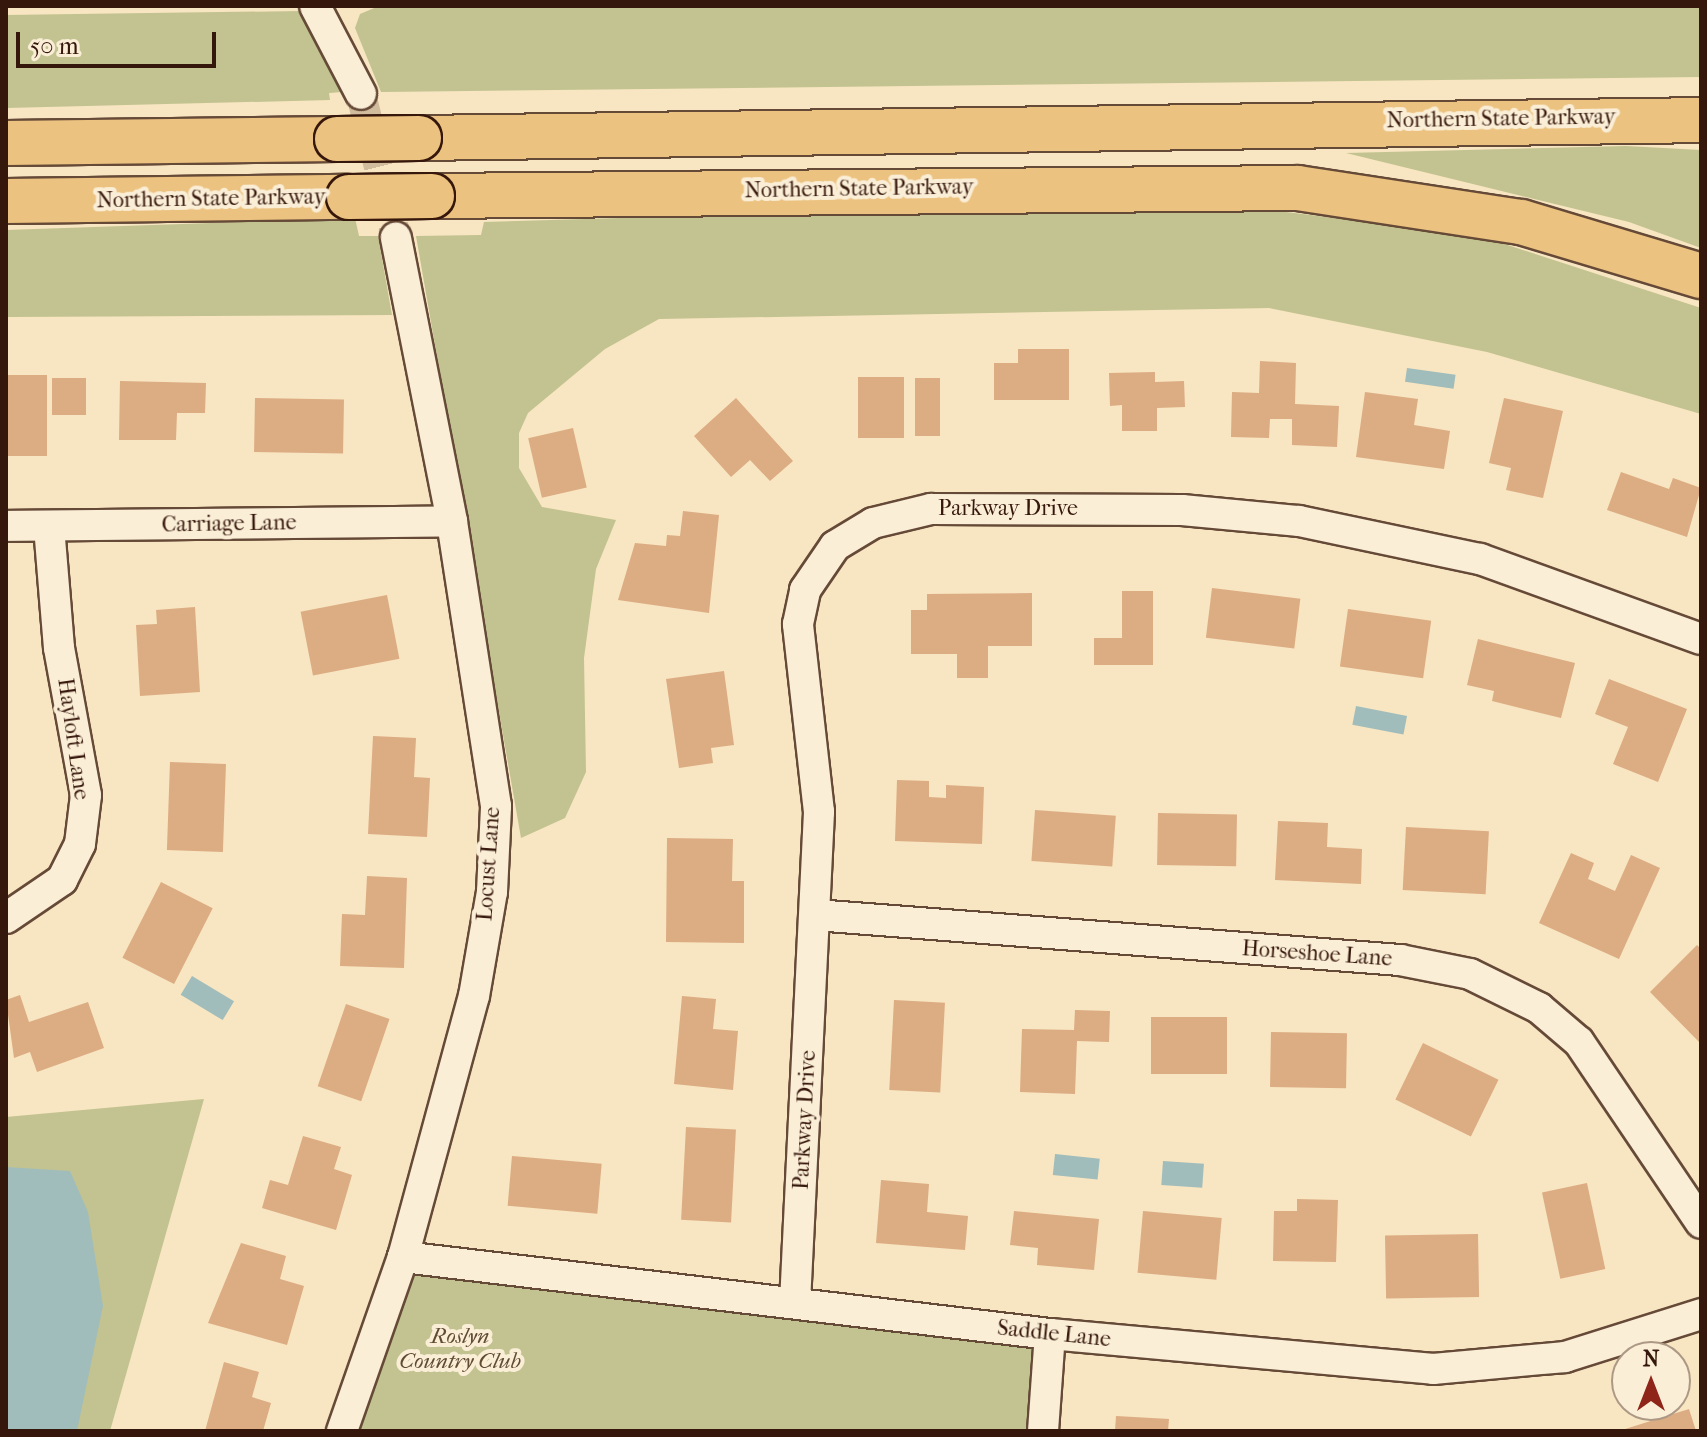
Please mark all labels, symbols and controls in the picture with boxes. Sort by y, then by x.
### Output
scale bar [20,16,220,66]
text: 50 m [30,32,79,60]
street label: Northern State Parkway [1386,104,1616,134]
street label: Northern State Parkway [744,174,974,204]
street label: Northern State Parkway [96,184,326,214]
street label: Parkway Drive [938,496,1078,522]
street label: Carriage Lane [161,510,297,538]
street label: Hayloft Lane [51,676,95,802]
street label: Locust Lane [472,806,506,922]
street label: Horseshoe Lane [1241,936,1393,972]
street label: Parkway Drive [788,1049,822,1191]
street label: Saddle Lane [996,1315,1112,1353]
park label: Roslyn Country Club [399,1323,521,1374]
north arrow [1611,1341,1691,1421]
text: N [1643,1346,1659,1372]

